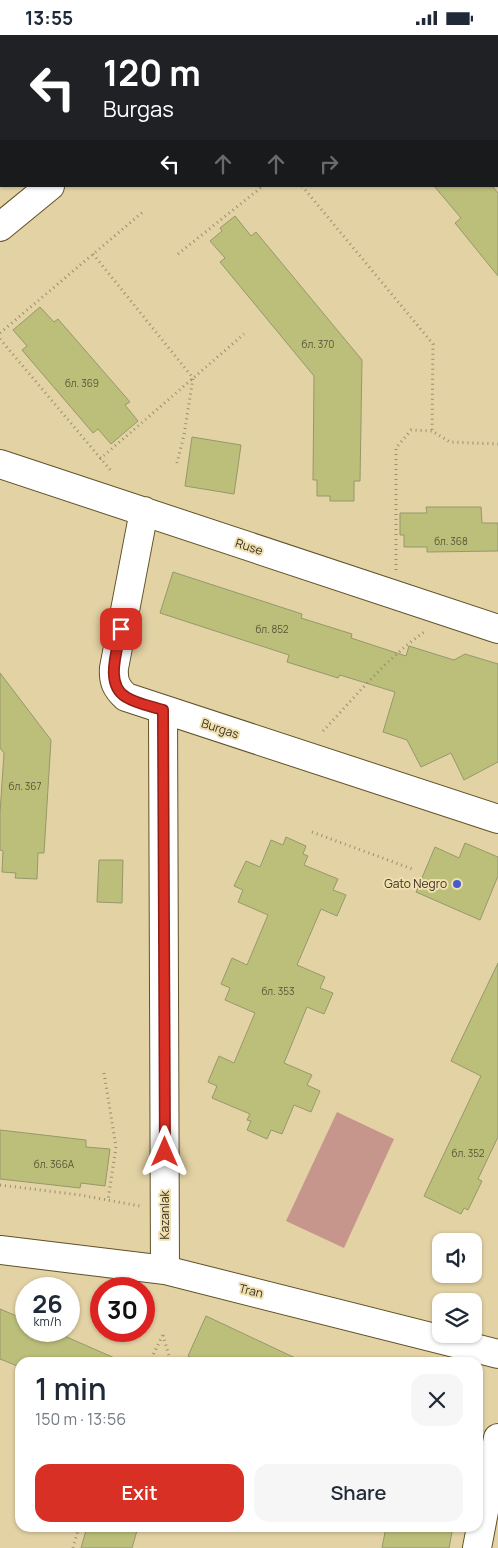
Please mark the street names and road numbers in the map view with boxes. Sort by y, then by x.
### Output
street label: Ruse [233,534,265,559]
street label: Burgas [199,714,241,743]
street label: Kazanlak [156,1189,173,1240]
street label: Tran [237,1279,265,1302]

